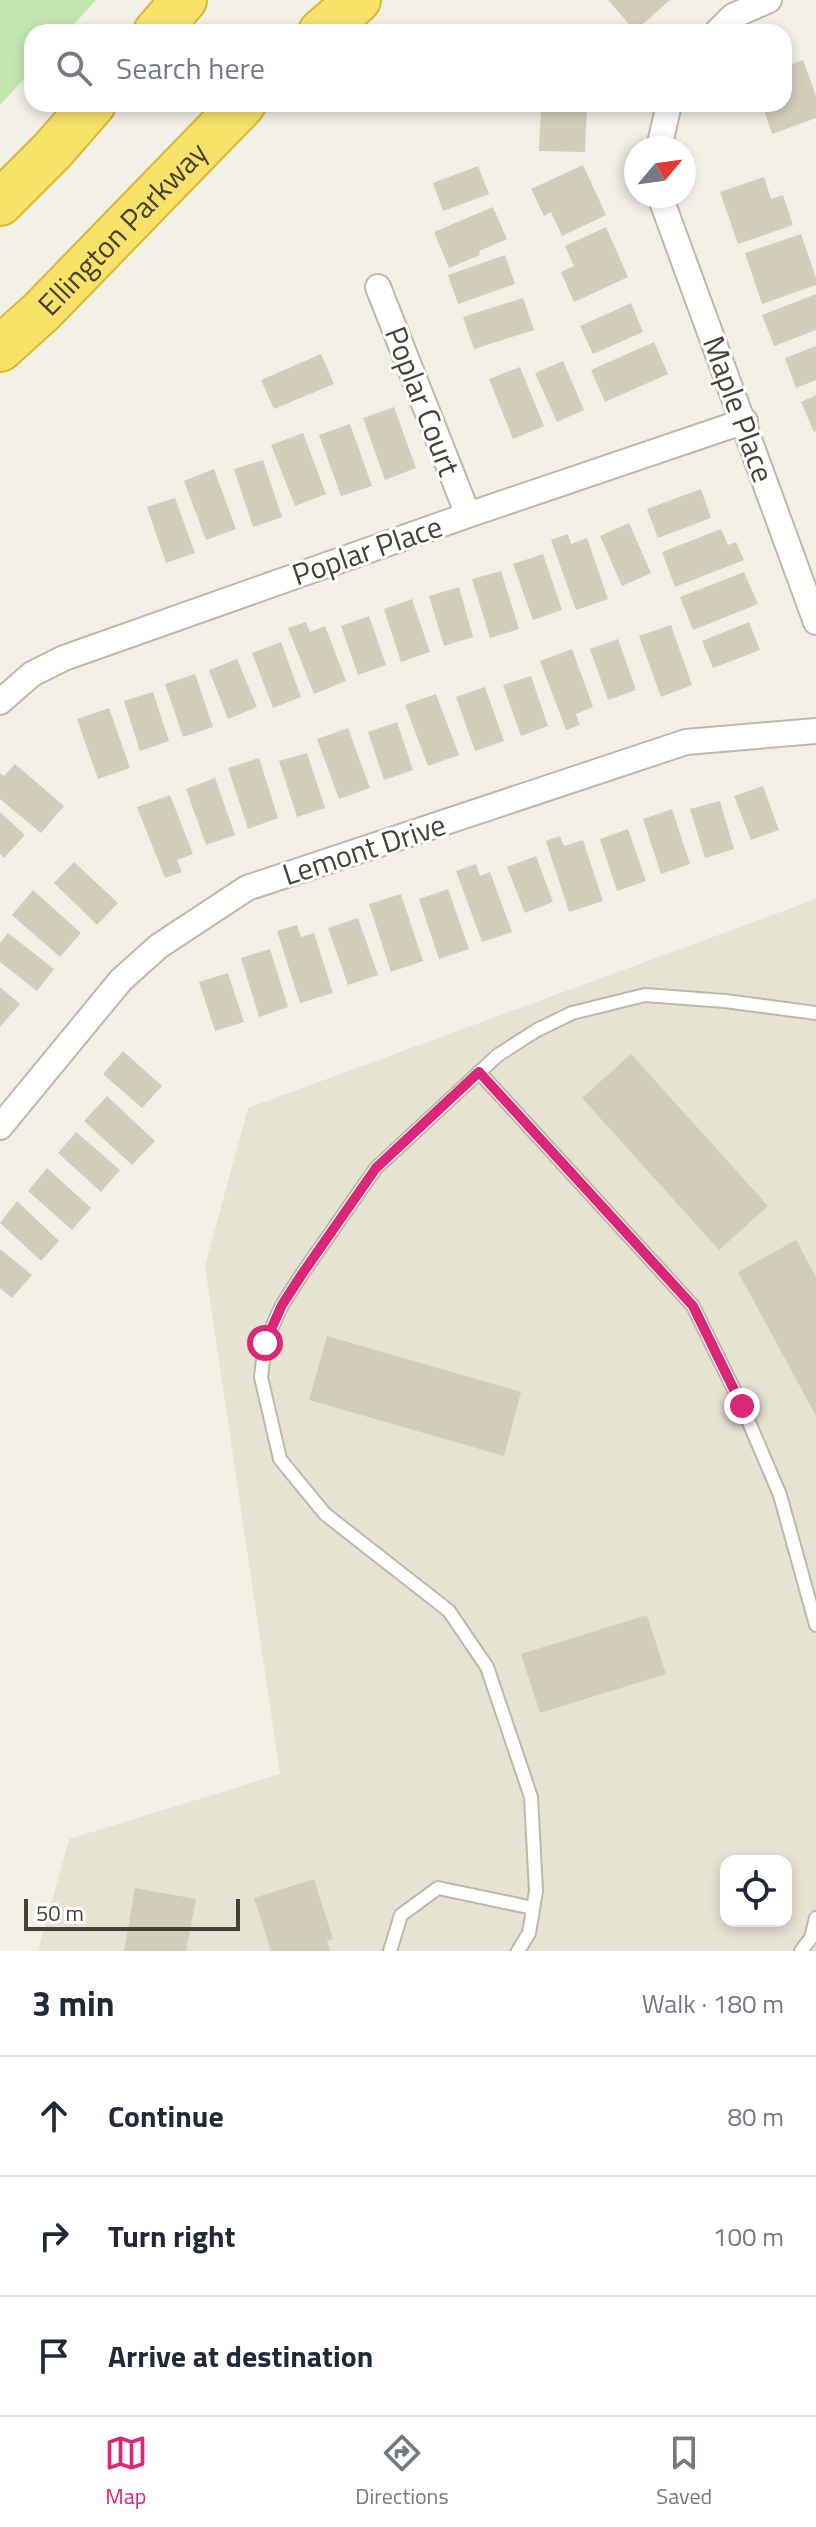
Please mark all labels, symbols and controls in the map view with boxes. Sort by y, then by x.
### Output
search box [24,24,792,112]
text: Search here [116,45,265,91]
icon: search [52,46,96,90]
street label: Ellington Parkway [27,131,218,326]
north arrow [624,136,696,208]
street label: Poplar Court [373,319,473,483]
street label: Maple Place [691,329,787,489]
street label: Poplar Place [286,503,448,597]
street label: Lemont Drive [276,801,452,897]
route start [247,1325,283,1361]
route end [724,1388,760,1424]
map controls [720,1855,792,1927]
button: locate [720,1855,792,1927]
scale bar [24,1895,240,1931]
text: 50 m [36,1896,84,1930]
text: 3 min [32,1977,115,2029]
text: Walk · 180 m [642,1984,784,2023]
text: Continue [108,2093,224,2139]
icon: ahead [32,2094,76,2138]
text: 80 m [727,2097,784,2136]
text: Turn right [108,2213,236,2259]
icon: right [32,2214,76,2258]
text: 100 m [713,2217,784,2256]
text: Arrive at destination [108,2333,373,2379]
icon: arrive [32,2334,76,2378]
tab: Map [104,2431,148,2513]
tab: Directions [355,2431,449,2513]
tab: Saved [656,2431,712,2513]

